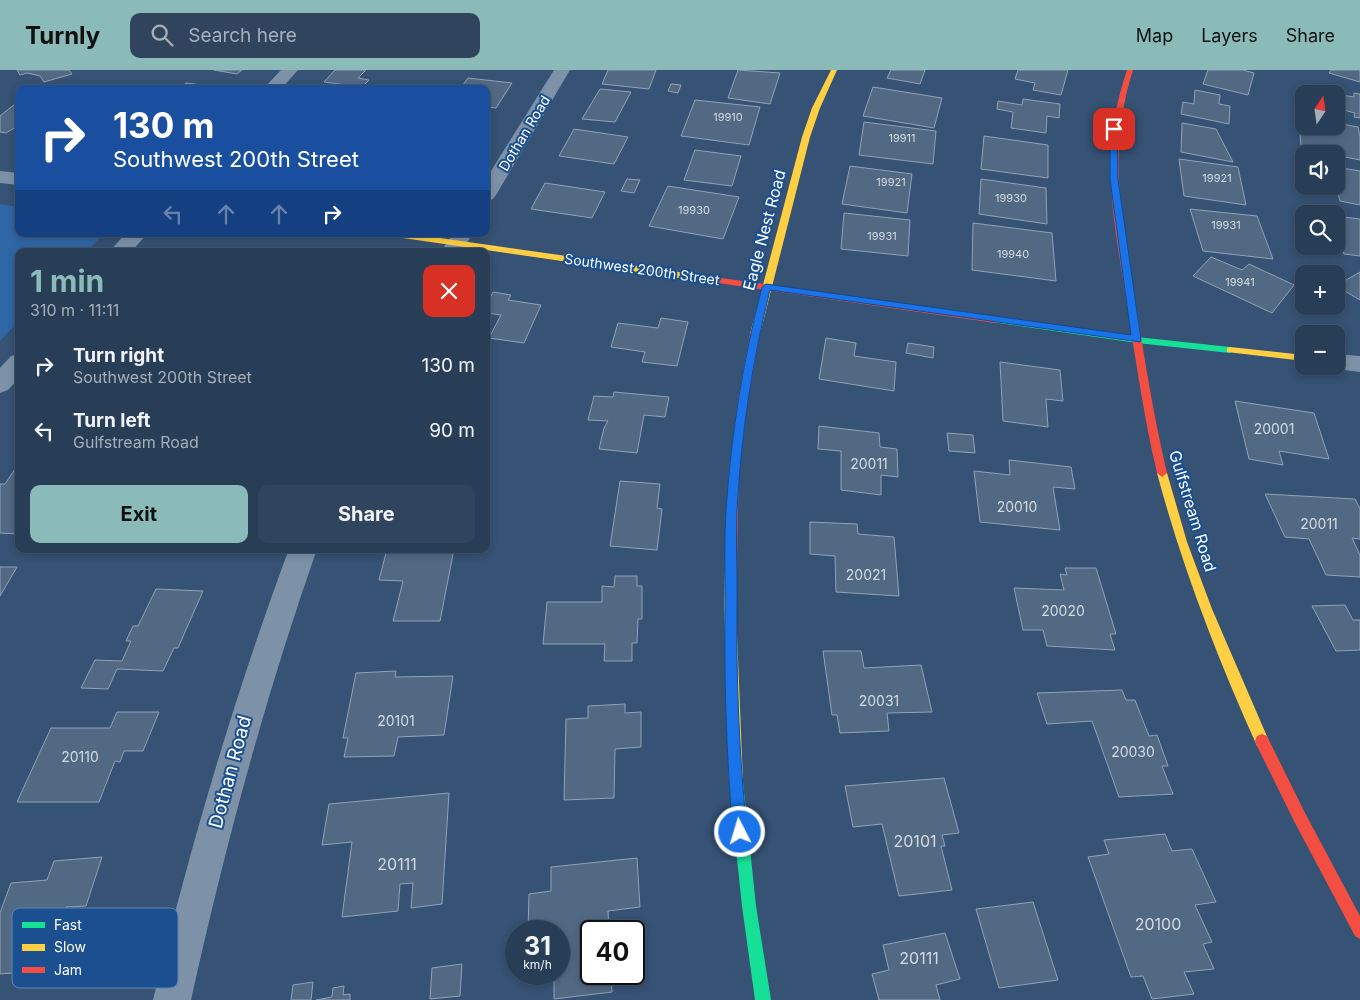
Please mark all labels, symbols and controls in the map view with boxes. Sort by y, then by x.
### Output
search box [130,13,480,58]
text: Turnly [25,21,100,50]
icon: search [148,21,176,49]
text: Search here [188,24,297,47]
text: Map [1136,25,1173,46]
text: Layers [1201,25,1258,46]
text: Share [1286,25,1335,46]
north arrow [1295,85,1345,135]
map controls [1295,85,1345,375]
street label: Dothan Road [495,92,553,174]
text: 130 m [113,104,215,146]
icon: right [30,105,95,170]
pin [1093,108,1135,150]
house number: 19910 [713,110,743,124]
icon: arrive [1100,115,1128,143]
house number: 19911 [888,131,916,145]
button: sound [1295,145,1345,195]
text: Southwest 200th Street [113,146,359,172]
street label: Eagle Nest Road [738,167,790,293]
house number: 19921 [1202,171,1232,185]
house number: 19921 [876,175,906,189]
house number: 19930 [995,191,1027,205]
icon: left [159,200,187,228]
icon: ahead [212,200,240,228]
icon: ahead [265,200,293,228]
icon: right [318,200,346,228]
house number: 19930 [678,203,710,217]
button: search [1295,205,1345,255]
house number: 19931 [1211,218,1241,232]
house number: 19931 [867,229,897,243]
house number: 19940 [997,247,1029,261]
street label: Southwest 200th Street [563,250,721,288]
text: 1 min [30,263,104,299]
button: close [423,265,475,317]
button: + [1295,265,1345,315]
house number: 19941 [1225,275,1255,289]
text: 310 m · 11:11 [30,300,119,320]
button: − [1295,325,1345,375]
text: Turn right [73,344,164,367]
icon: right [30,352,58,380]
text: 130 m [422,354,475,377]
text: Southwest 200th Street [73,367,252,387]
text: Turn left [73,409,151,432]
icon: left [30,417,58,445]
text: 90 m [429,419,475,442]
house number: 20001 [1254,420,1294,437]
text: Gulfstream Road [73,432,199,452]
street label: Gulfstream Road [1165,448,1221,574]
house number: 20011 [850,455,888,472]
button: Exit [30,485,248,543]
button: Share [258,485,475,543]
house number: 20010 [997,498,1037,515]
house number: 20011 [1300,515,1338,532]
house number: 20021 [846,566,886,583]
house number: 20020 [1041,602,1085,619]
house number: 20031 [859,692,899,709]
house number: 20101 [377,712,415,729]
street label: Dothan Road [204,713,256,831]
house number: 20030 [1111,743,1155,760]
house number: 20110 [61,748,99,765]
position arrow [713,805,765,857]
house number: 20101 [894,831,936,851]
house number: 20111 [377,854,417,874]
legend [12,908,178,988]
house number: 20100 [1135,914,1181,934]
text: Fast [54,916,82,933]
speed limit sign: 40 [580,920,645,985]
text: 31 [524,931,551,961]
text: Slow [54,938,86,955]
house number: 20111 [899,948,939,968]
text: km/h [523,957,552,972]
text: Jam [54,961,82,978]

